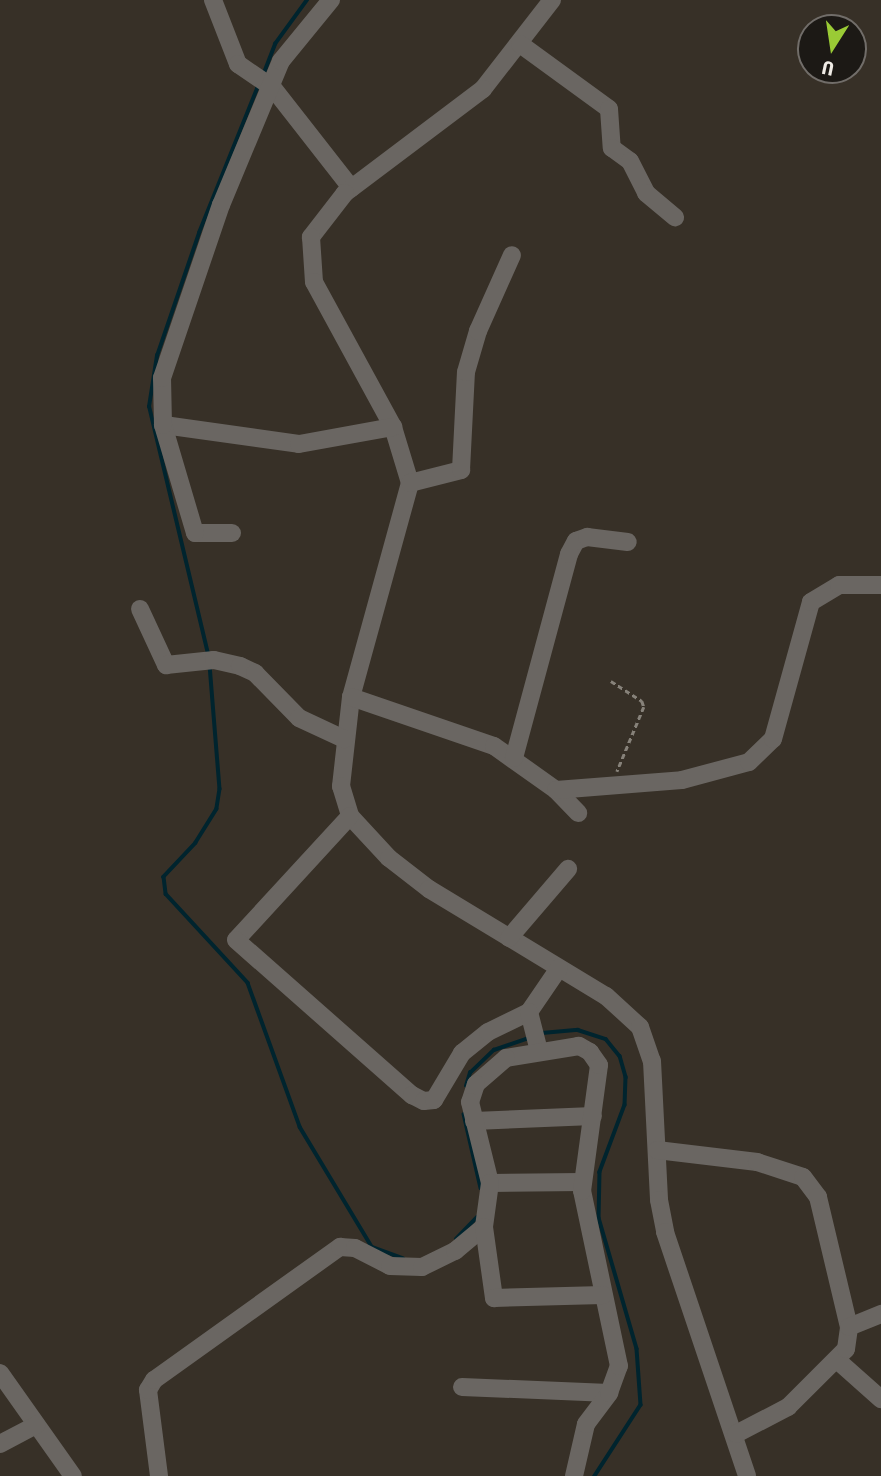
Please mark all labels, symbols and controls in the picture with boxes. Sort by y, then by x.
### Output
north arrow [797,14,867,84]
text: U [820,56,836,80]

